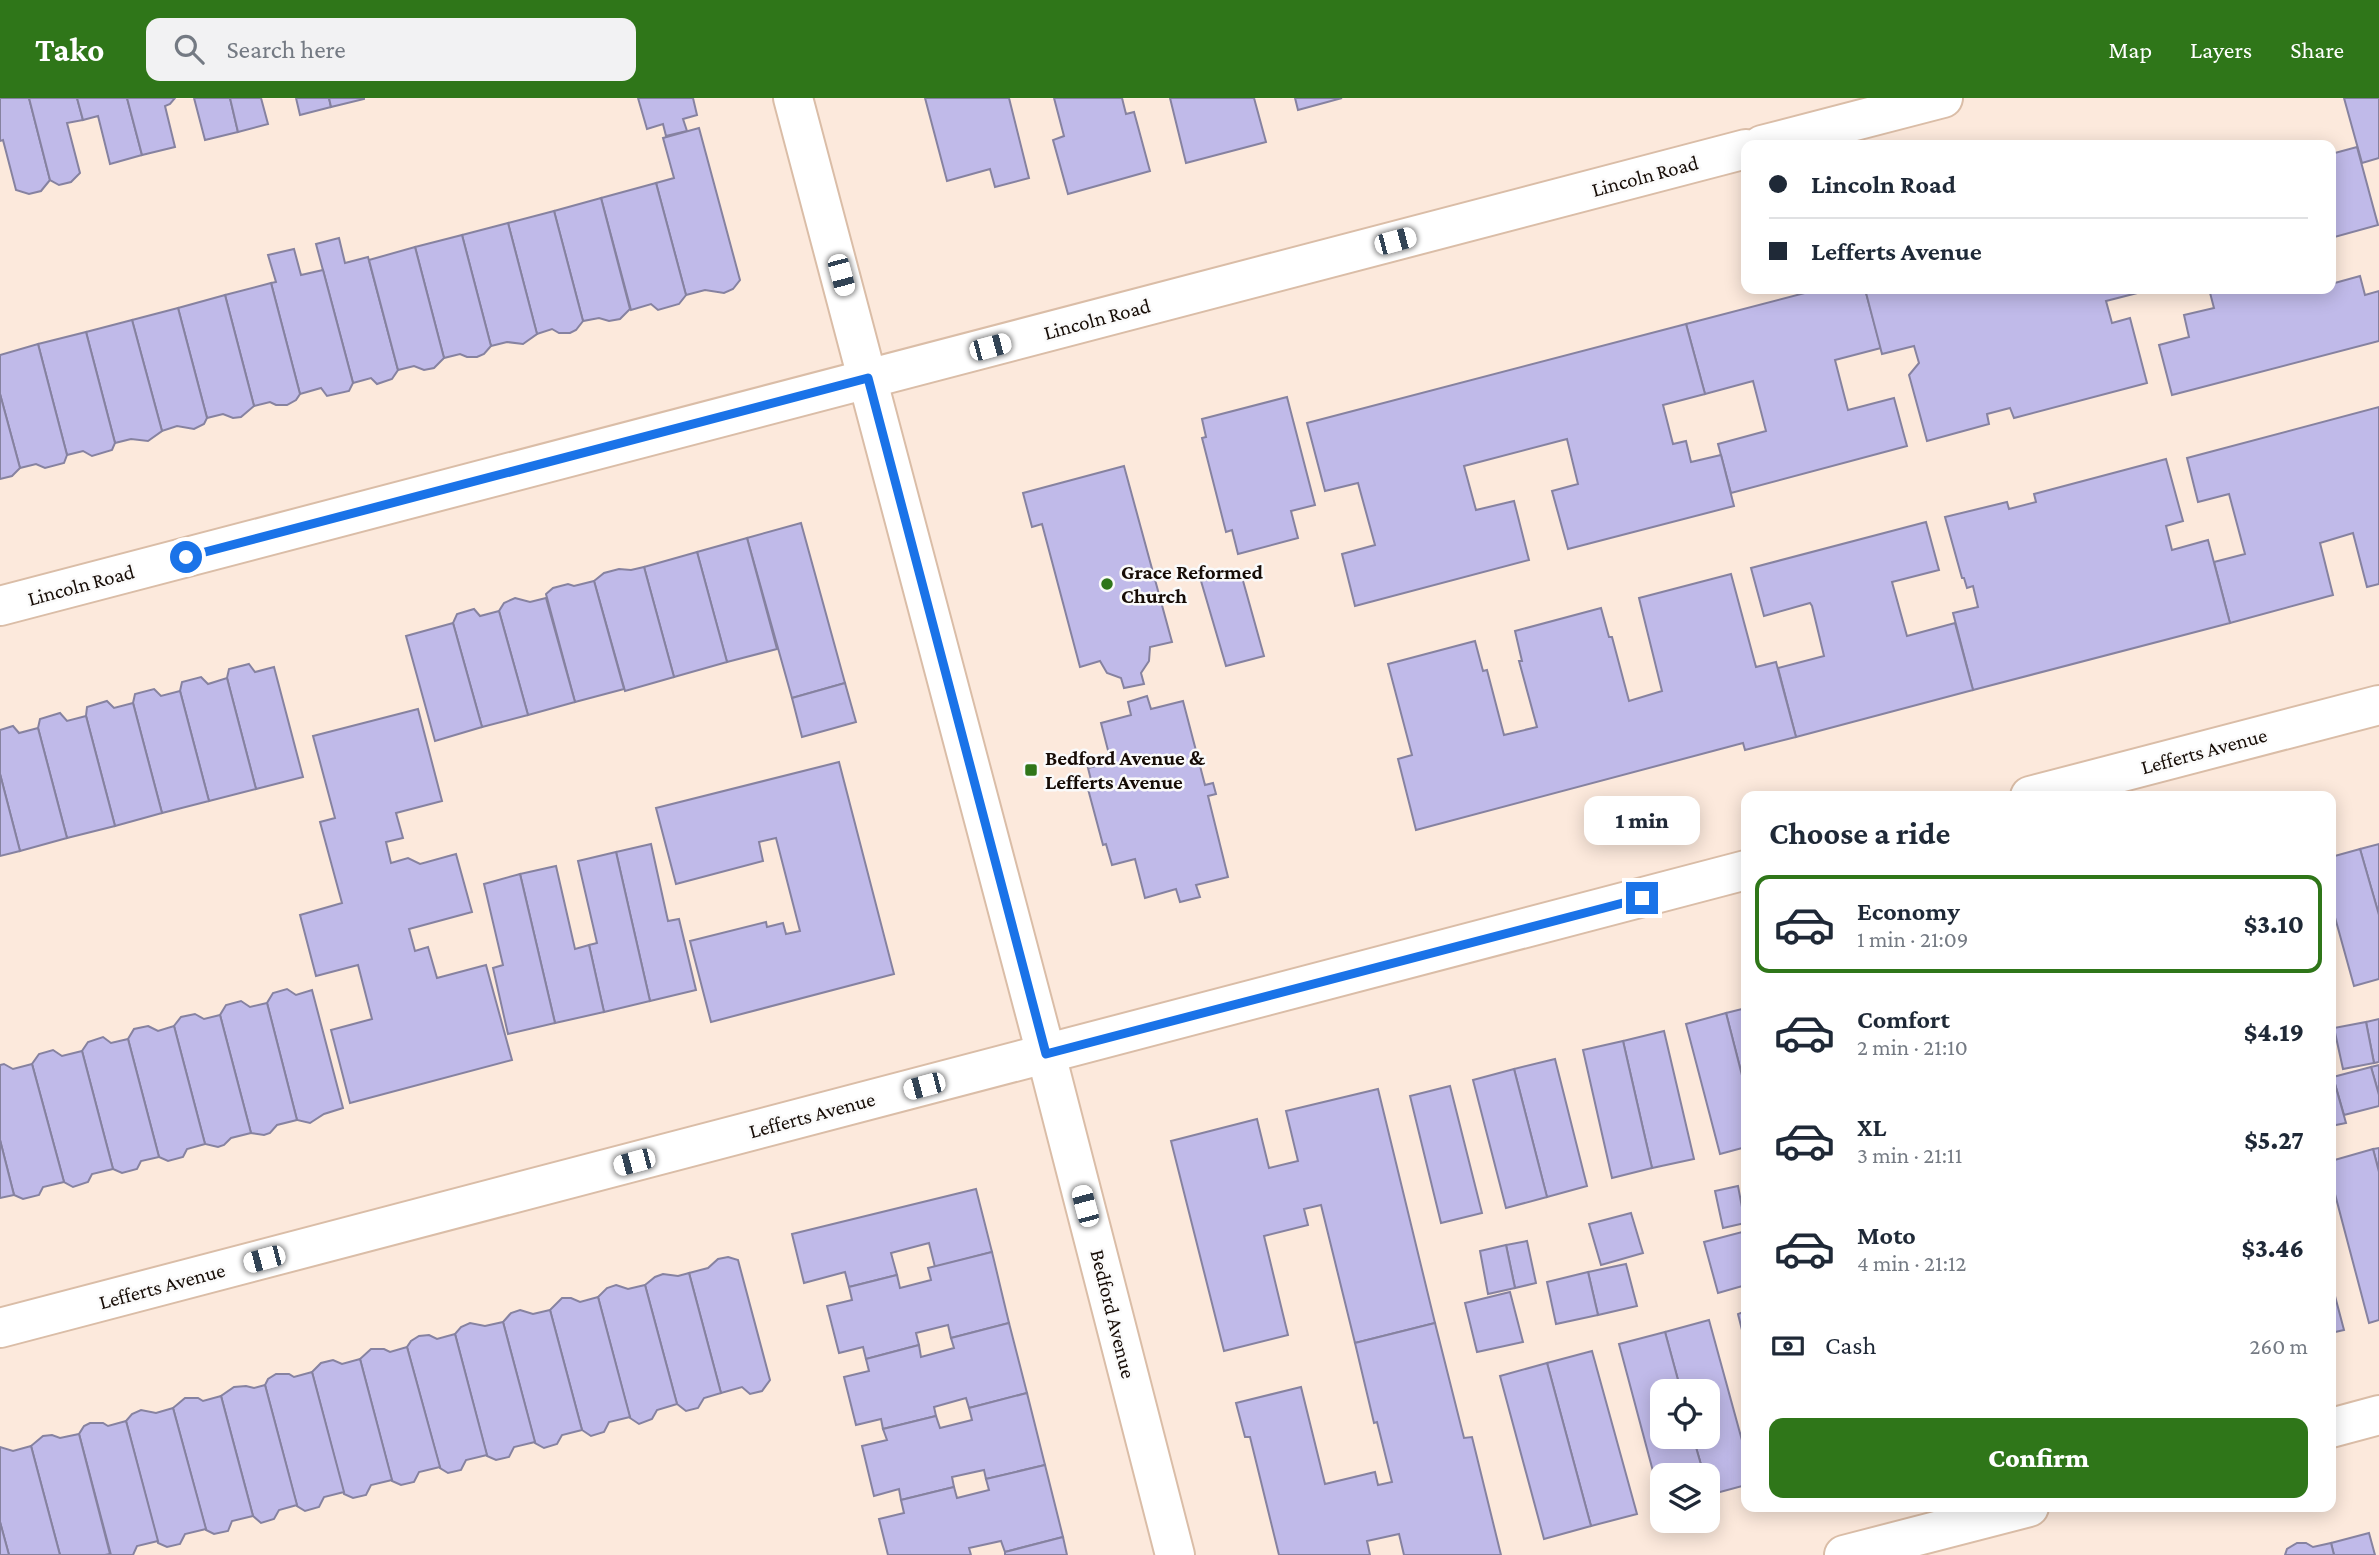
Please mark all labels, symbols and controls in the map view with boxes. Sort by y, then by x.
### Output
search box [146,18,636,81]
icon: search [170,30,208,68]
text: Tako [35,31,104,68]
text: Search here [226,35,346,64]
text: Map [2108,36,2152,63]
text: Layers [2190,36,2252,63]
text: Share [2290,36,2344,63]
street label: Lincoln Road [1589,150,1701,202]
text: Lincoln Road [1811,170,1956,199]
car [1372,225,1419,257]
text: Lefferts Avenue [1811,237,1982,266]
car [826,252,857,298]
street label: Lincoln Road [1041,293,1153,345]
car [967,331,1014,363]
route start [170,541,202,573]
street label: Lincoln Road [25,559,137,611]
place label: Grace Reformed Church [1121,560,1264,608]
marker: Grace Reformed Church [1099,576,1115,592]
street label: Lefferts Avenue [2138,723,2270,779]
place label: Bedford Avenue & Lefferts Avenue [1045,746,1206,794]
marker: Bedford Avenue & Lefferts Avenue [1023,762,1039,778]
callout: 1 min [1584,796,1700,846]
text: 1 min [1615,807,1669,833]
text: Choose a ride [1769,815,1950,851]
route end [1626,882,1658,914]
icon: car [1773,893,1836,956]
text: Economy [1857,897,1960,926]
text: $3.10 [2244,910,2304,939]
text: 1 min · 21:09 [1857,926,1969,952]
icon: car [1773,1001,1836,1064]
text: Comfort [1857,1005,1950,1034]
text: $4.19 [2244,1018,2304,1047]
text: 2 min · 21:10 [1857,1034,1968,1060]
car [901,1070,948,1102]
street label: Lefferts Avenue [746,1087,878,1143]
icon: car [1773,1109,1836,1172]
text: XL [1857,1113,1886,1142]
text: $5.27 [2244,1126,2304,1155]
text: 3 min · 21:11 [1857,1142,1962,1168]
car [611,1146,658,1178]
car [1070,1183,1101,1229]
icon: car [1773,1217,1836,1280]
text: Moto [1857,1221,1916,1250]
text: $3.46 [2242,1234,2304,1263]
car [241,1243,288,1275]
street label: Bedford Avenue [1085,1247,1141,1381]
text: 4 min · 21:12 [1857,1250,1967,1276]
street label: Lefferts Avenue [96,1258,228,1314]
icon: cash [1769,1327,1807,1365]
text: Cash [1825,1331,1876,1360]
text: 260 m [2250,1333,2308,1359]
map controls [1650,1379,1720,1533]
button: locate [1650,1379,1720,1449]
button: Confirm [1769,1418,2308,1498]
button: layers [1650,1463,1720,1533]

